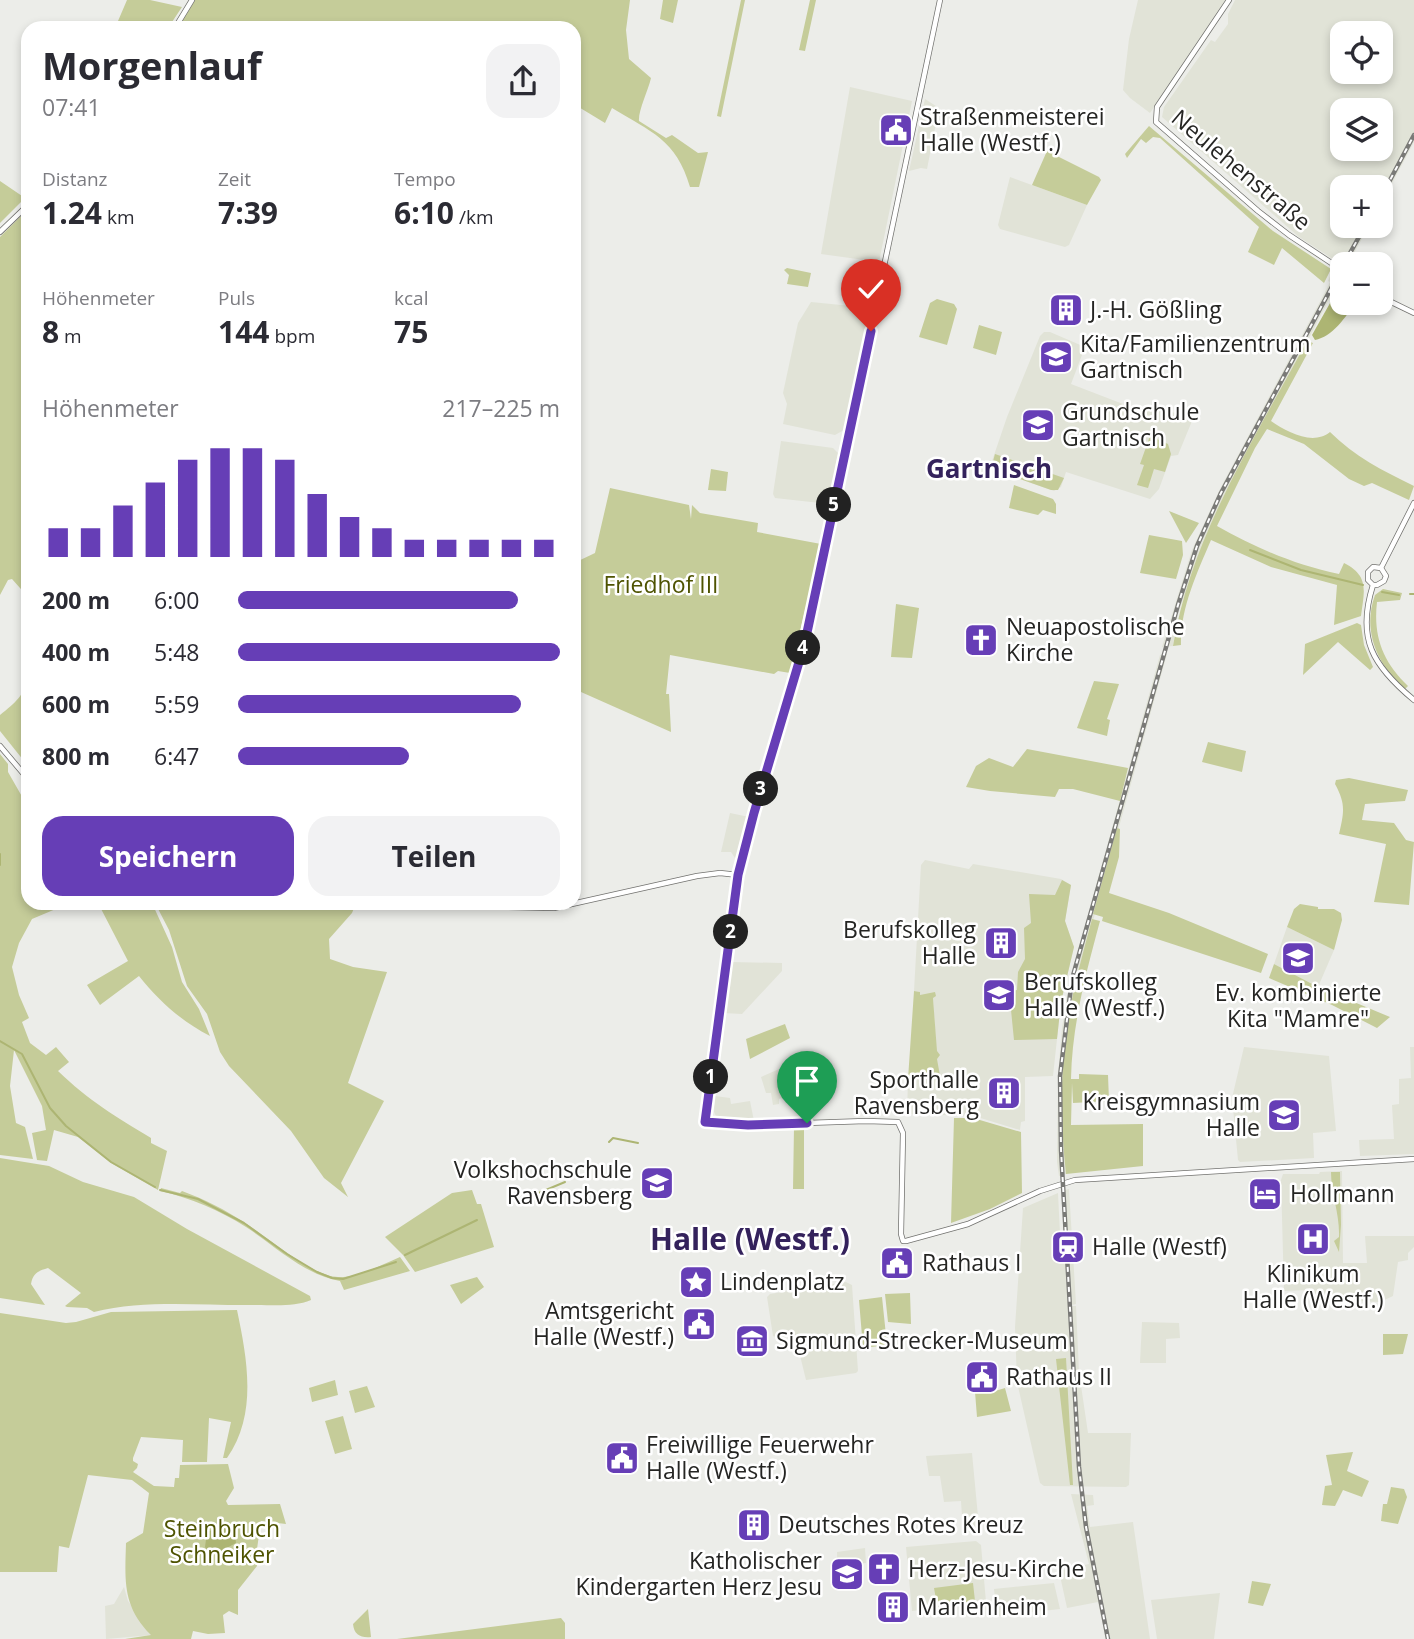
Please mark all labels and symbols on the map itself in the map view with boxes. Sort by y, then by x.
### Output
place label: Straßenmeisterei Halle (Westf.) [920,100,1105,158]
street label: Neulehenstraße [1165,101,1318,237]
public building icon: Straßenmeisterei Halle (Westf.) [877,111,915,149]
pin [841,259,901,331]
building icon: J.-H. Gößling [1047,291,1085,329]
place label: J.-H. Gößling [1088,293,1222,325]
place label: Kita/Familienzentrum Gartnisch [1080,327,1310,385]
school or university icon: Kita/Familienzentrum Gartnisch [1037,338,1075,376]
place label: Grundschule Gartnisch [1062,395,1199,453]
school or university icon: Grundschule Gartnisch [1019,406,1057,444]
district label: Gartnisch [926,450,1052,486]
pin: 5 [816,488,852,522]
park label: Friedhof III [604,568,719,600]
place label: Neuapostolische Kirche [1006,610,1185,668]
church icon: Neuapostolische Kirche [962,621,1000,659]
pin: 4 [786,630,820,666]
pin: 3 [744,772,778,806]
place label: Berufskolleg Halle [843,913,977,971]
pin: 2 [714,914,748,950]
building icon: Berufskolleg Halle [982,924,1020,962]
school or university icon: Ev. kombinierte Kita "Mamre" [1279,939,1317,977]
place label: Berufskolleg Halle (Westf.) [1024,965,1165,1023]
school or university icon: Berufskolleg Halle (Westf.) [980,976,1018,1014]
place label: Ev. kombinierte Kita "Mamre" [1215,976,1381,1034]
pin [777,1051,837,1123]
pin: 1 [694,1060,728,1094]
place label: Sporthalle Ravensberg [854,1063,980,1121]
building icon: Sporthalle Ravensberg [985,1074,1023,1112]
place label: Kreisgymnasium Halle [1082,1085,1260,1143]
school or university icon: Kreisgymnasium Halle [1265,1096,1303,1134]
place label: Volkshochschule Ravensberg [454,1153,633,1211]
school or university icon: Volkshochschule Ravensberg [638,1164,676,1202]
hotel icon: Hollmann [1246,1175,1284,1213]
place label: Hollmann [1290,1177,1395,1209]
district label: Halle (Westf.) [650,1218,850,1259]
hospital icon: Klinikum Halle (Westf.) [1294,1220,1332,1258]
station icon: Halle (Westf) [1049,1228,1087,1266]
place label: Halle (Westf) [1092,1230,1227,1262]
public building icon: Rathaus I [878,1244,916,1282]
place label: Rathaus I [922,1246,1022,1278]
place label: Klinikum Halle (Westf.) [1243,1257,1383,1315]
place icon: Lindenplatz [677,1263,715,1301]
place label: Lindenplatz [720,1265,845,1297]
place label: Amtsgericht Halle (Westf.) [533,1294,674,1352]
public building icon: Amtsgericht Halle (Westf.) [680,1305,718,1343]
museum icon: Sigmund-Strecker-Museum [733,1322,771,1360]
place label: Sigmund-Strecker-Museum [776,1324,1068,1356]
public building icon: Rathaus II [963,1358,1001,1396]
place label: Rathaus II [1006,1360,1112,1392]
place label: Freiwillige Feuerwehr Halle (Westf.) [646,1428,874,1486]
public building icon: Freiwillige Feuerwehr Halle (Westf.) [603,1439,641,1477]
building icon: Deutsches Rotes Kreuz [735,1506,773,1544]
place label: Deutsches Rotes Kreuz [778,1508,1023,1540]
park label: Steinbruch Schneiker [164,1512,280,1570]
place label: Katholischer Kindergarten Herz Jesu [576,1544,823,1602]
church icon: Herz-Jesu-Kirche [865,1550,903,1588]
place label: Herz-Jesu-Kirche [908,1552,1084,1584]
school or university icon: Katholischer Kindergarten Herz Jesu [828,1555,866,1593]
building icon: Marienheim [874,1588,912,1626]
place label: Marienheim [917,1590,1047,1622]

